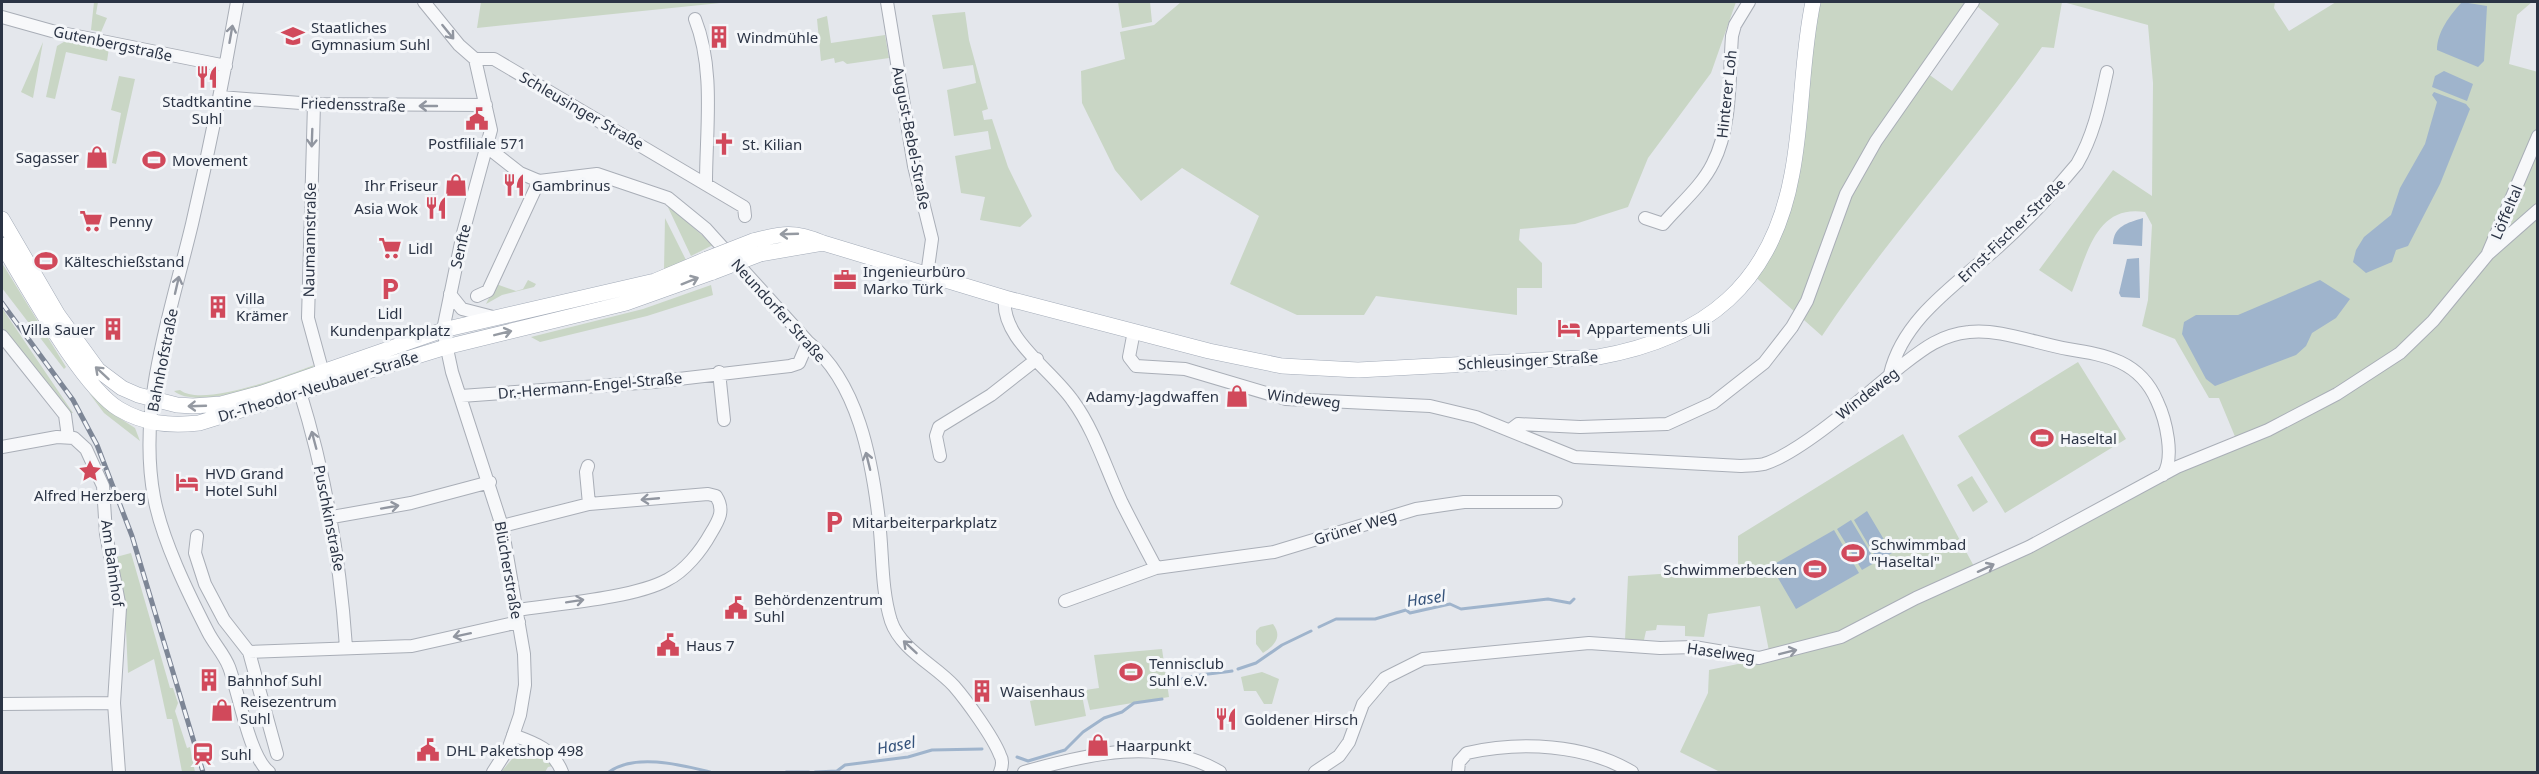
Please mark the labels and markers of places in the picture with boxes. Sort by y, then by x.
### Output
place label: Staatliches Gymnasium Suhl [311,17,430,54]
school or university icon: Staatliches Gymnasium Suhl [280,23,306,49]
building icon: Windmühle [706,24,732,50]
place label: Windmühle [737,27,818,47]
restaurant icon: Stadtkantine Suhl [194,64,220,90]
place label: Stadtkantine Suhl [162,91,252,128]
public building icon: Postfiliale 571 [464,106,490,132]
church icon: St. Kilian [711,131,737,157]
place label: Postfiliale 571 [428,133,526,153]
place label: St. Kilian [742,134,802,154]
shop icon: Sagasser [84,144,110,170]
place label: Sagasser [16,147,79,167]
sports icon: Movement [141,147,167,173]
place label: Movement [172,150,248,170]
shop icon: Ihr Friseur [443,172,469,198]
restaurant icon: Gambrinus [501,172,527,198]
place label: Ihr Friseur [365,175,438,195]
place label: Gambrinus [532,175,610,195]
restaurant icon: Asia Wok [423,195,449,221]
place label: Asia Wok [354,198,418,218]
supermarket icon: Penny [78,208,104,234]
place label: Penny [109,211,153,231]
supermarket icon: Lidl [377,235,403,261]
place label: Lidl [408,238,433,258]
sports icon: Kälteschießstand [33,248,59,274]
place label: Kälteschießstand [64,251,184,271]
place label: Ingenieurbüro Marko Türk [863,261,966,298]
office icon: Ingenieurbüro Marko Türk [832,267,858,293]
parking icon: Lidl Kundenparkplatz [377,276,403,302]
place label: Villa Krämer [236,288,288,325]
building icon: Villa Krämer [205,294,231,320]
place label: Lidl Kundenparkplatz [330,303,450,340]
hotel icon: Appartements Uli [1556,315,1582,341]
building icon: Villa Sauer [100,316,126,342]
place label: Appartements Uli [1587,318,1710,338]
place label: Villa Sauer [21,319,95,339]
shop icon: Adamy-Jagdwaffen [1224,383,1250,409]
place label: Adamy-Jagdwaffen [1086,386,1219,406]
sports icon: Haseltal [2029,425,2055,451]
place label: Haseltal [2060,428,2117,448]
place icon: Alfred Herzberg [77,458,103,484]
place label: HVD Grand Hotel Suhl [205,463,284,500]
hotel icon: HVD Grand Hotel Suhl [174,469,200,495]
place label: Alfred Herzberg [34,485,146,505]
parking icon: Mitarbeiterparkplatz [821,509,847,535]
place label: Mitarbeiterparkplatz [852,512,997,532]
place label: Schwimmbad "Haseltal" [1871,534,1966,571]
sports icon: Schwimmbad "Haseltal" [1840,540,1866,566]
sports icon: Schwimmerbecken [1802,556,1828,582]
place label: Schwimmerbecken [1663,559,1797,579]
place label: Behördenzentrum Suhl [754,589,883,626]
public building icon: Behördenzentrum Suhl [723,595,749,621]
public building icon: Haus 7 [655,632,681,658]
place label: Haus 7 [686,635,734,655]
place label: Tennisclub Suhl e.V. [1149,653,1224,690]
sports icon: Tennisclub Suhl e.V. [1118,659,1144,685]
building icon: Bahnhof Suhl [196,667,222,693]
place label: Bahnhof Suhl [227,670,322,690]
building icon: Waisenhaus [969,678,995,704]
place label: Waisenhaus [1000,681,1085,701]
place label: Reisezentrum Suhl [240,691,337,728]
shop icon: Reisezentrum Suhl [209,697,235,723]
restaurant icon: Goldener Hirsch [1213,706,1239,732]
place label: Goldener Hirsch [1244,709,1358,729]
shop icon: Haarpunkt [1085,732,1111,758]
place label: Haarpunkt [1116,735,1192,755]
public building icon: DHL Paketshop 498 [415,737,441,763]
place label: DHL Paketshop 498 [446,740,584,760]
station icon: Suhl [190,741,216,767]
place label: Suhl [221,744,252,764]

